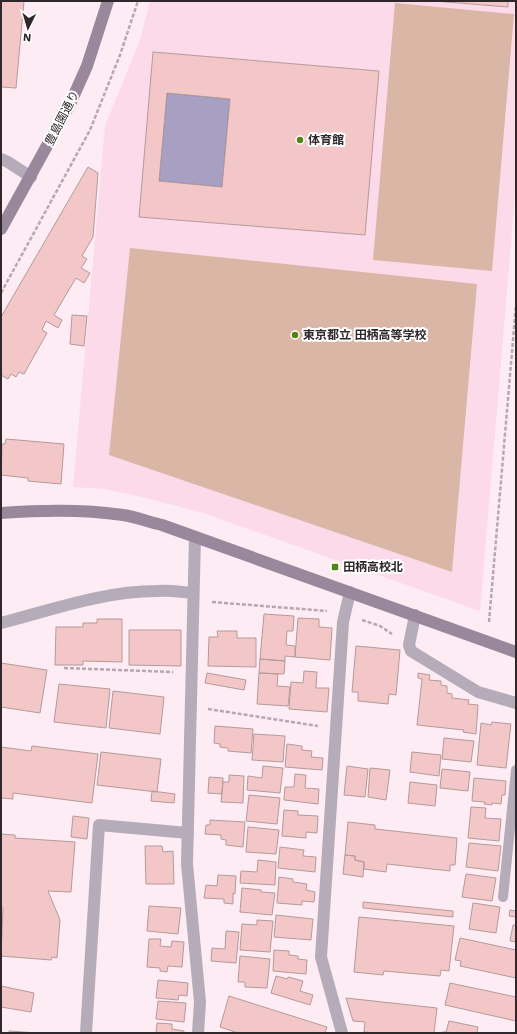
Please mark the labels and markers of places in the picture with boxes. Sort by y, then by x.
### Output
place label: 体育館 [308,133,344,147]
marker: 体育館 [295,135,305,145]
place label: 東京都立 田柄高等学校 [303,328,426,342]
marker: 東京都立 田柄高等学校 [290,330,300,340]
place label: 田柄高校北 [343,560,403,574]
marker: 田柄高校北 [330,562,340,572]

